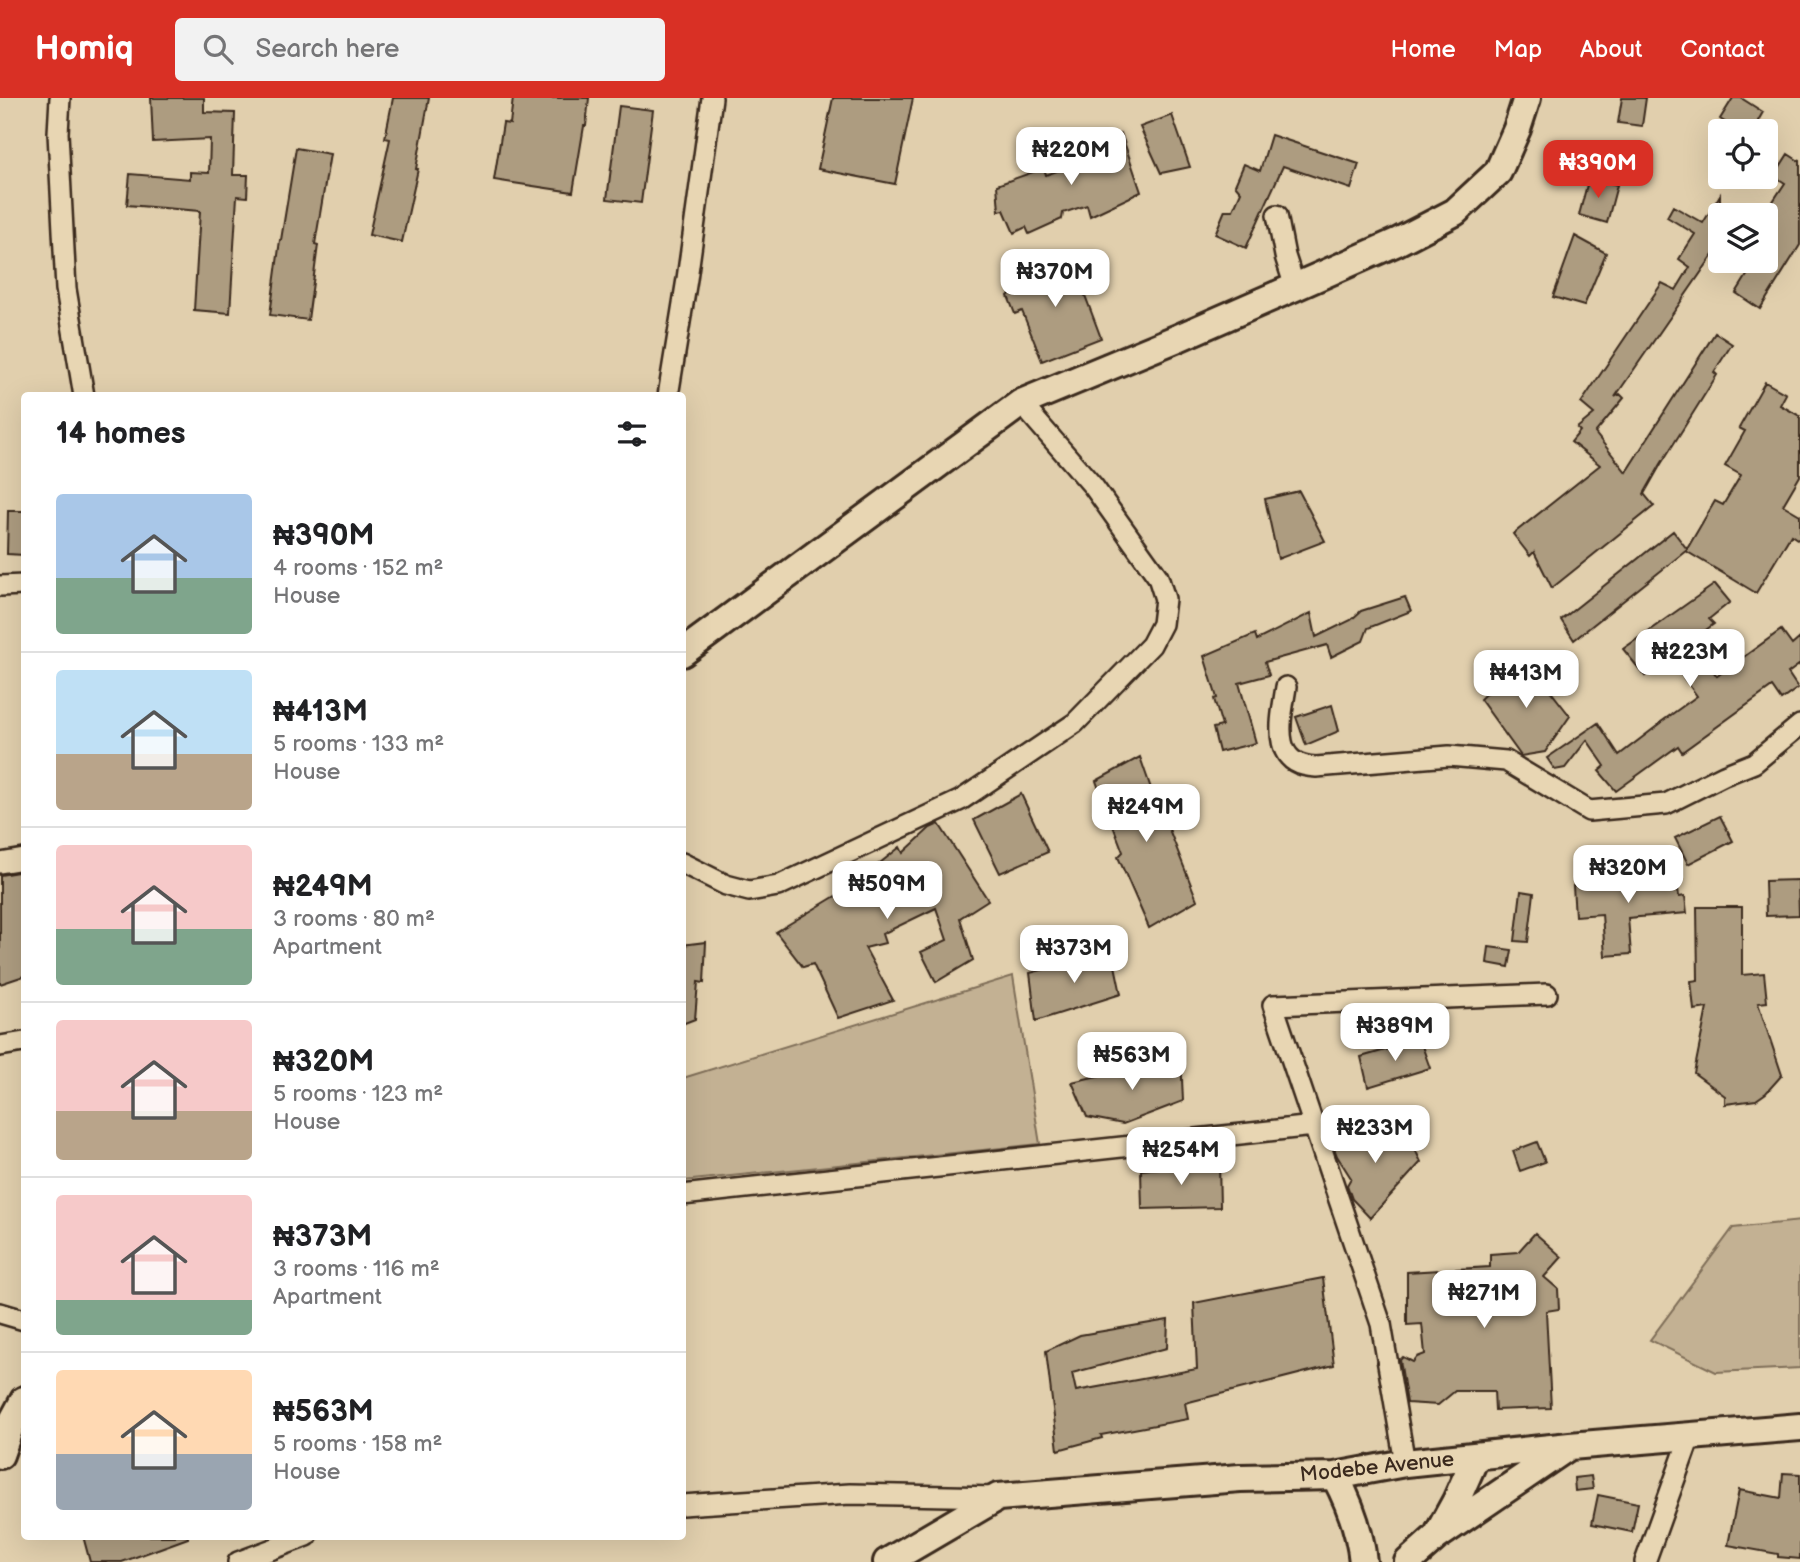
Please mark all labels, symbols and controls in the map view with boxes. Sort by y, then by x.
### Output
search box [175,18,665,81]
text: Homiq [35,29,133,69]
icon: search [199,30,237,68]
text: Search here [255,34,400,65]
text: Home [1391,35,1456,64]
text: Map [1494,35,1542,64]
text: About [1580,35,1642,64]
text: Contact [1680,35,1765,64]
map controls [1708,119,1778,273]
button: locate [1708,119,1778,189]
pin: ₦220M [1022,127,1120,187]
text: ₦220M [1032,136,1110,164]
pin: ₦390M [1549,140,1647,200]
text: ₦390M [1559,149,1637,177]
button: layers [1708,203,1778,273]
pin: ₦370M [1006,250,1104,309]
text: ₦370M [1017,258,1093,286]
icon: filters [613,415,651,453]
text: 14 homes [56,416,185,452]
text: ₦390M [273,518,374,554]
icon: home [112,522,196,606]
text: 4 rooms · 152 m² [273,554,443,582]
text: House [273,582,340,610]
pin: ₦223M [1641,630,1739,689]
text: ₦223M [1652,638,1728,666]
pin: ₦413M [1477,650,1575,710]
text: ₦413M [1490,659,1562,687]
text: ₦413M [273,694,368,730]
icon: home [112,698,196,782]
text: 5 rooms · 133 m² [273,730,444,758]
text: House [273,758,340,786]
pin: ₦249M [1097,784,1195,844]
text: ₦249M [1108,793,1184,821]
pin: ₦320M [1579,846,1677,905]
text: ₦320M [1589,854,1667,882]
pin: ₦509M [838,862,936,921]
text: ₦249M [273,869,373,905]
text: ₦509M [848,870,926,898]
icon: home [112,873,196,957]
text: 3 rooms · 80 m² [273,905,435,933]
pin: ₦373M [1025,926,1123,985]
text: Apartment [273,933,382,961]
text: ₦373M [1036,934,1112,962]
pin: ₦389M [1346,1004,1444,1063]
text: ₦389M [1356,1012,1434,1040]
pin: ₦563M [1083,1032,1181,1092]
text: ₦563M [1093,1041,1171,1069]
text: ₦320M [273,1044,374,1080]
icon: home [112,1048,196,1132]
text: 5 rooms · 123 m² [273,1080,443,1108]
pin: ₦233M [1326,1105,1424,1165]
text: House [273,1108,340,1136]
text: ₦233M [1337,1114,1413,1142]
pin: ₦254M [1132,1128,1230,1187]
text: ₦254M [1142,1136,1220,1164]
text: ₦373M [273,1219,372,1255]
icon: home [112,1223,196,1307]
text: 3 rooms · 116 m² [273,1255,440,1283]
pin: ₦271M [1435,1270,1533,1330]
text: ₦271M [1448,1279,1520,1307]
text: Apartment [273,1283,382,1311]
text: ₦563M [273,1394,374,1430]
icon: home [112,1398,196,1482]
text: 5 rooms · 158 m² [273,1430,442,1458]
street label: Modebe Avenue [1299,1446,1455,1488]
text: House [273,1458,340,1486]

